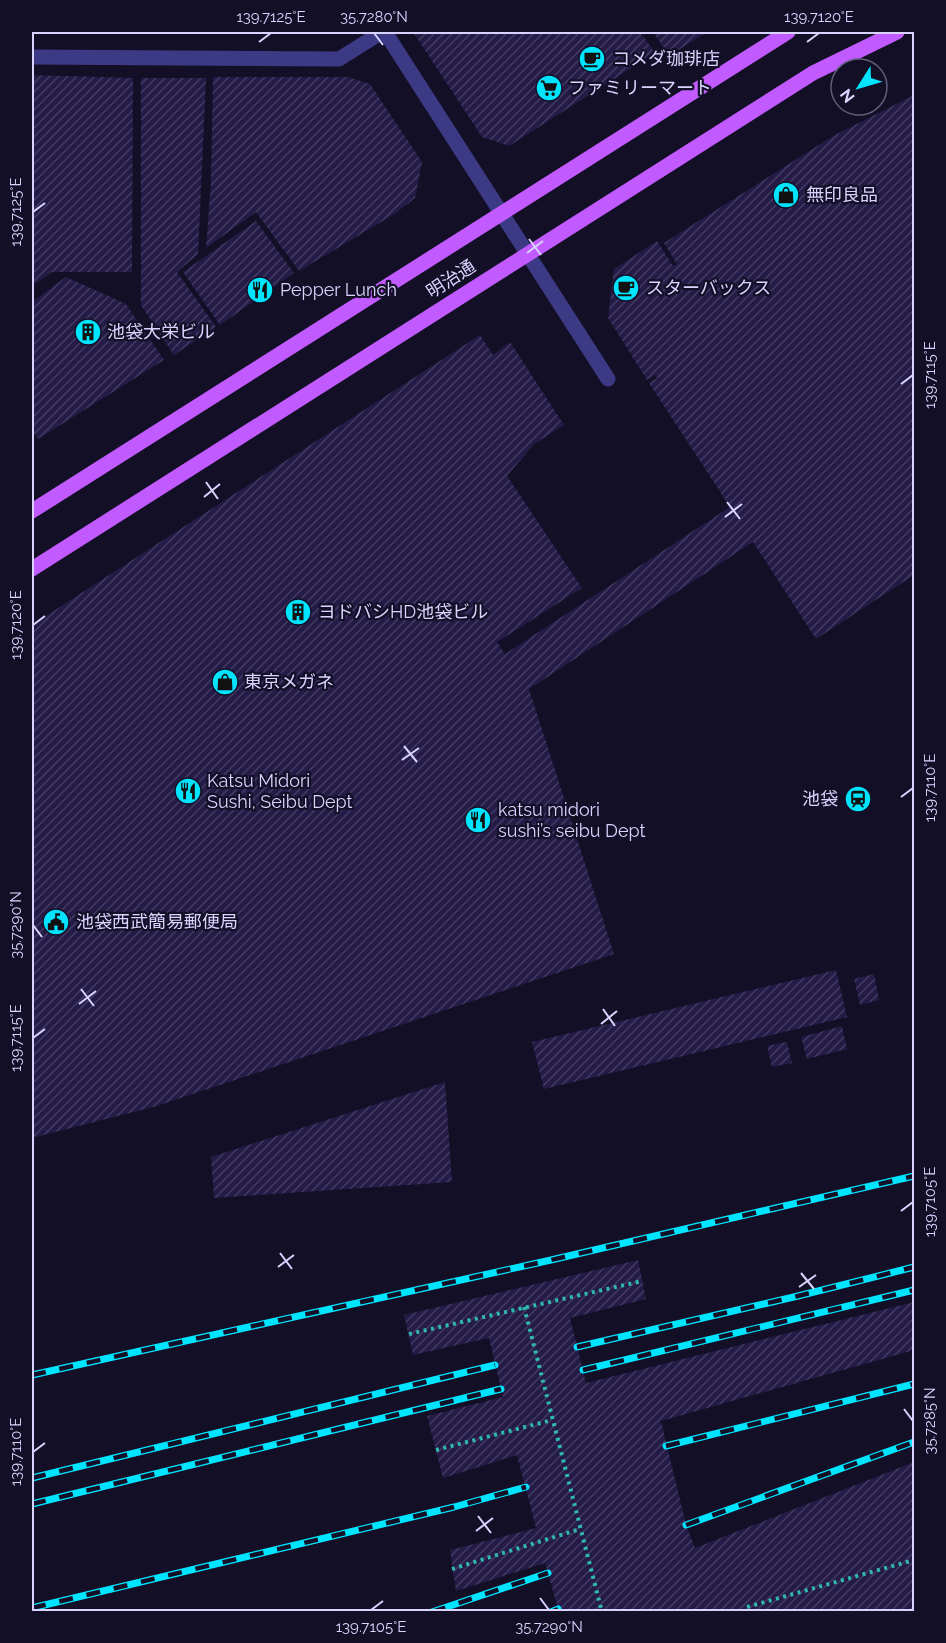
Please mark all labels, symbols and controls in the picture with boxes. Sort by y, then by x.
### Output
text: 139.7125°E [236,8,306,26]
text: 35.7280°N [340,8,408,26]
text: 139.7120°E [784,8,854,26]
cafe icon: コメダ珈琲店 [577,44,607,74]
place label: コメダ珈琲店 [612,48,720,69]
north arrow [829,57,889,117]
supermarket icon: ファミリーマート [534,73,564,103]
place label: ファミリーマート [568,77,712,98]
text: N [836,85,859,106]
text: 139.7125°E [7,177,25,247]
shop icon: 無印良品 [771,180,801,210]
place label: 無印良品 [806,184,878,205]
street label: 明治通 [422,255,479,302]
cafe icon: スターバックス [611,273,641,303]
restaurant icon: Pepper Lunch [245,275,275,305]
place label: スターバックス [646,277,771,298]
place label: Pepper Lunch [280,279,397,300]
building icon: 池袋大栄ビル [73,317,103,347]
place label: 池袋大栄ビル [107,321,215,342]
text: 139.7115°E [921,341,939,409]
text: 139.7120°E [7,590,25,660]
building icon: ヨドバシHD池袋ビル [283,597,313,627]
place label: ヨドバシHD池袋ビル [318,601,488,622]
shop icon: 東京メガネ [210,667,240,697]
place label: 東京メガネ [244,671,334,692]
text: 139.7110°E [921,754,939,822]
place label: Katsu Midori Sushi, Seibu Dept [207,770,353,812]
restaurant icon: Katsu Midori Sushi, Seibu Dept [173,776,203,806]
station icon: 池袋 [843,784,873,814]
place label: 池袋 [802,788,838,809]
place label: katsu midori sushi’s seibu Dept [498,799,646,841]
restaurant icon: katsu midori sushi’s seibu Dept [463,805,493,835]
text: 35.7290°N [7,891,25,959]
public building icon: 池袋西武簡易郵便局 [41,907,71,937]
place label: 池袋西武簡易郵便局 [76,911,238,932]
text: 139.7115°E [7,1004,25,1072]
text: 139.7105°E [921,1167,939,1237]
text: 35.7285°N [921,1387,939,1455]
text: 139.7110°E [7,1418,25,1486]
text: 139.7105°E [336,1618,406,1636]
text: 35.7290°N [515,1618,583,1636]

